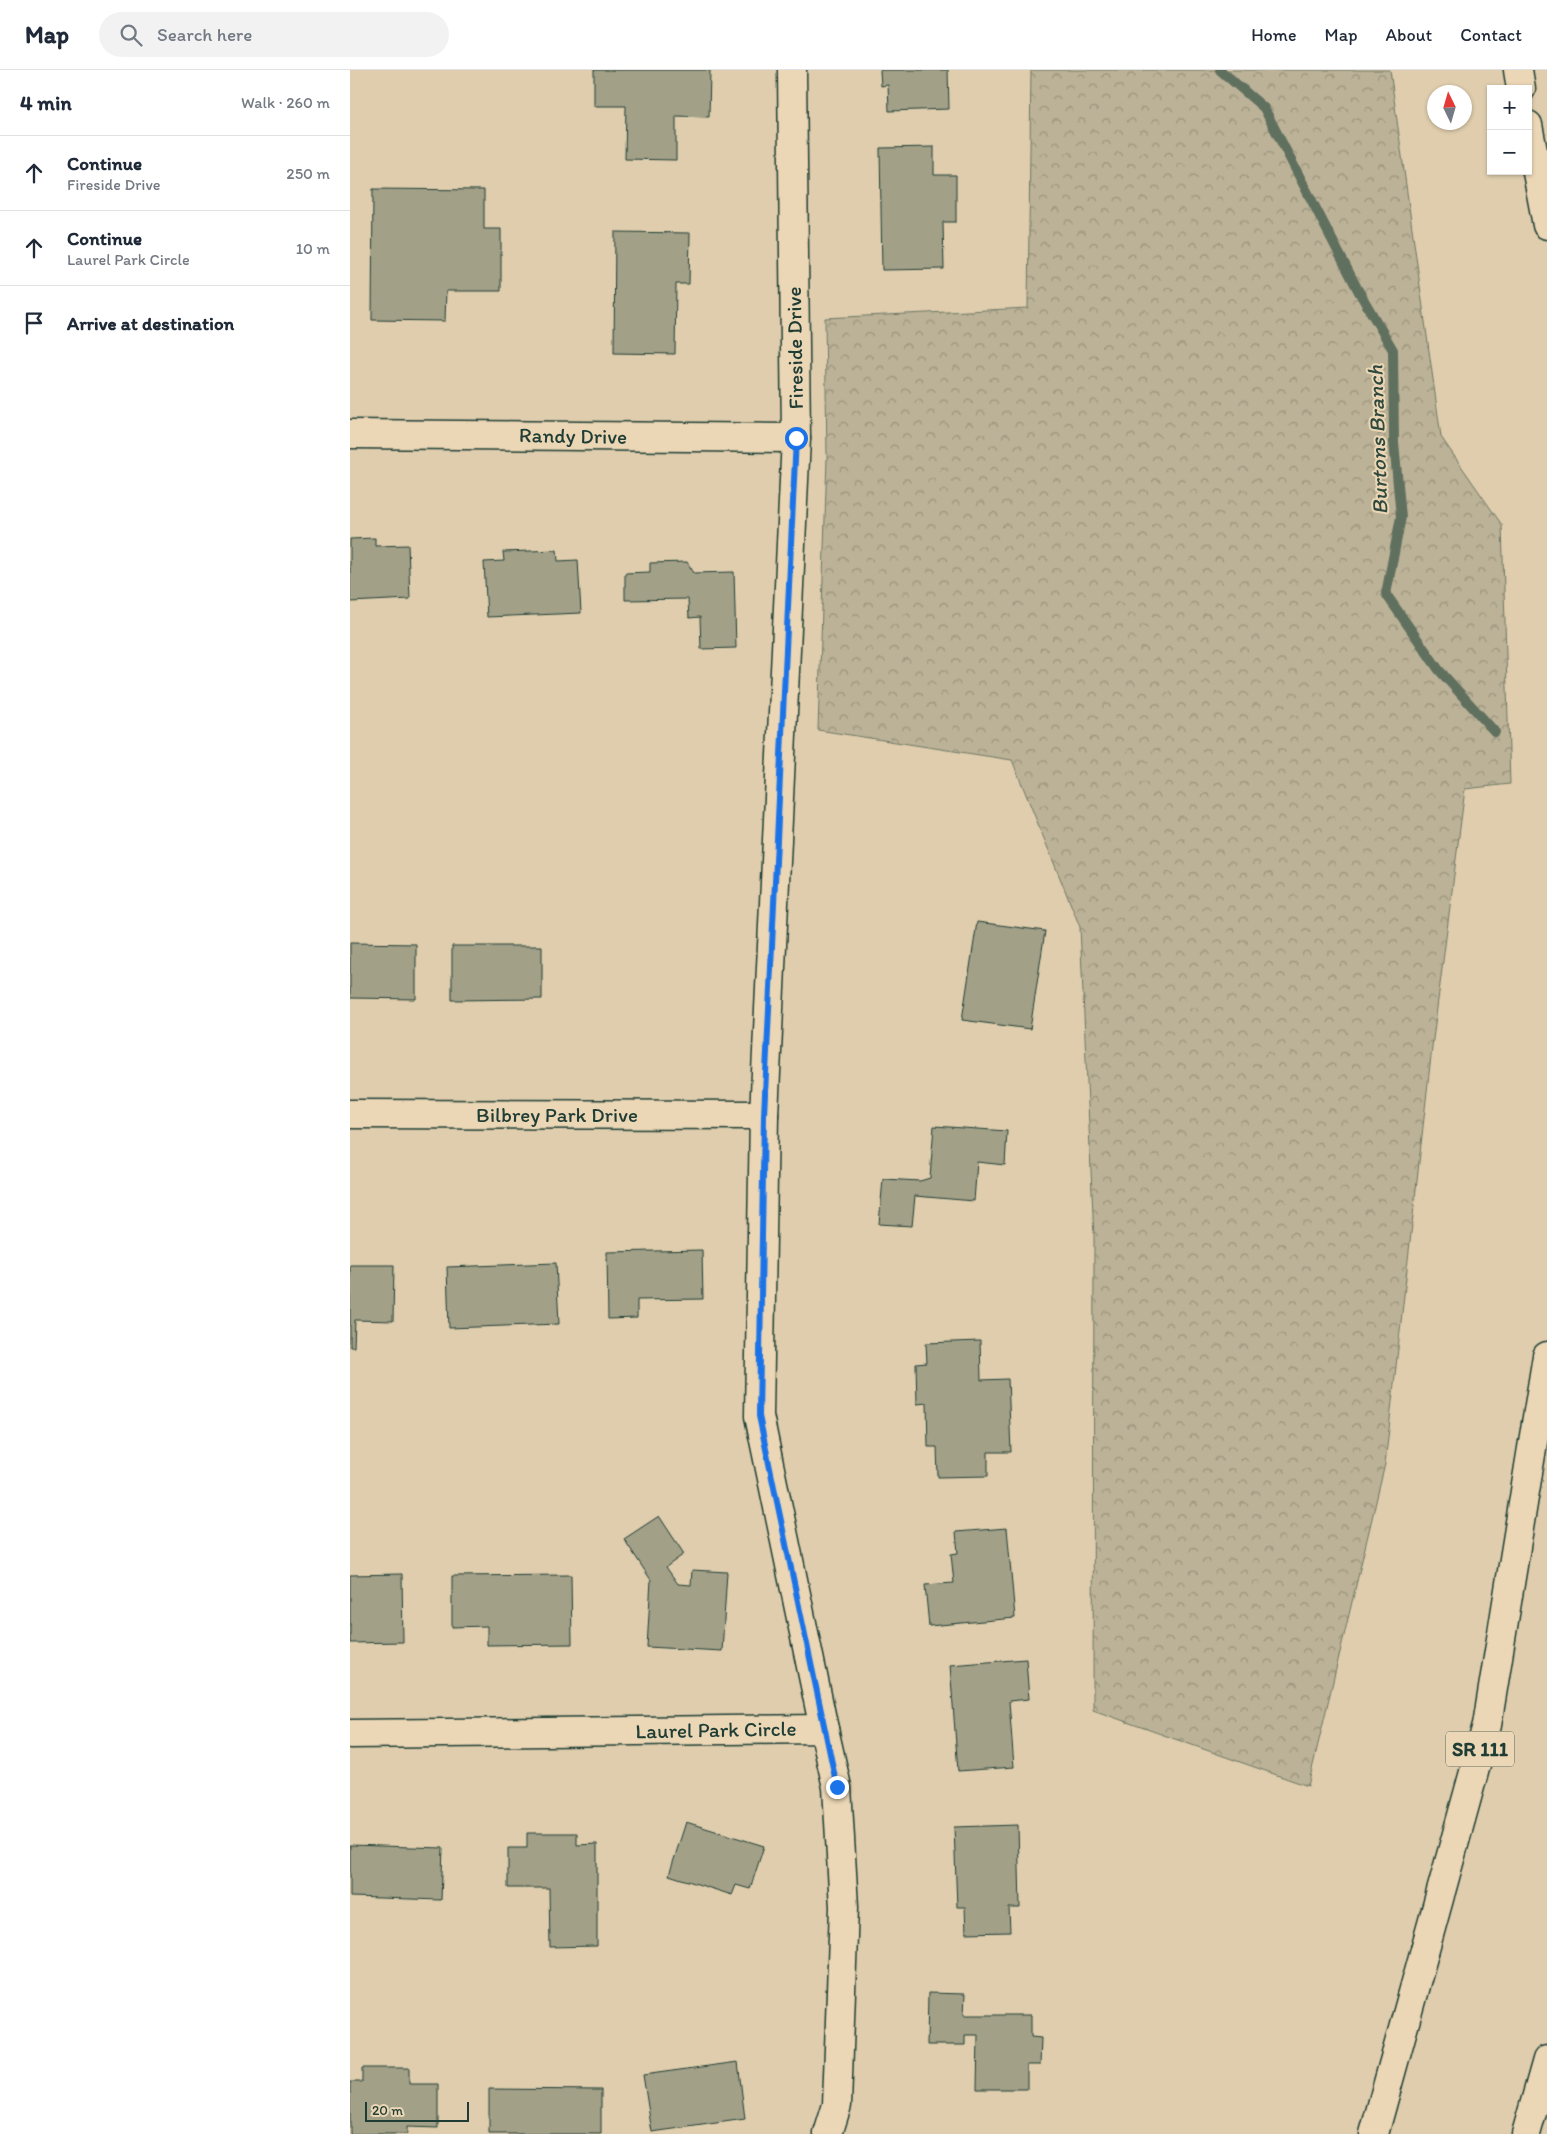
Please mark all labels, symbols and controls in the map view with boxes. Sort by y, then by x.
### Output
search box [99,12,449,57]
text: Map [25,20,69,49]
icon: search [117,21,145,49]
text: Search here [157,23,252,46]
text: Home [1251,24,1297,46]
text: Map [1325,24,1358,46]
text: About [1386,24,1432,46]
text: Contact [1460,24,1522,46]
north arrow [1427,85,1472,130]
map controls [1487,85,1532,175]
button: + [1487,85,1532,130]
text: 4 min [20,90,72,115]
text: Walk · 260 m [241,93,330,112]
button: − [1487,130,1532,175]
text: Continue [67,152,142,175]
icon: ahead [20,159,48,187]
text: 250 m [286,164,330,183]
text: Fireside Drive [67,175,161,194]
text: Continue [67,227,142,250]
icon: ahead [20,234,48,262]
text: 10 m [296,239,330,258]
text: Laurel Park Circle [67,250,190,269]
street label: Fireside Drive [781,286,808,410]
icon: arrive [20,309,48,337]
text: Arrive at destination [67,312,234,335]
water label: Burtons Branch [1361,364,1394,515]
street label: Randy Drive [519,422,627,449]
route start [785,427,808,450]
street label: Bilbrey Park Drive [476,1102,638,1127]
street label: Laurel Park Circle [635,1716,797,1743]
road number: SR 111 [1446,1732,1514,1766]
route end [826,1776,849,1799]
scale bar [365,2099,469,2122]
text: 20 m [372,2102,403,2119]

